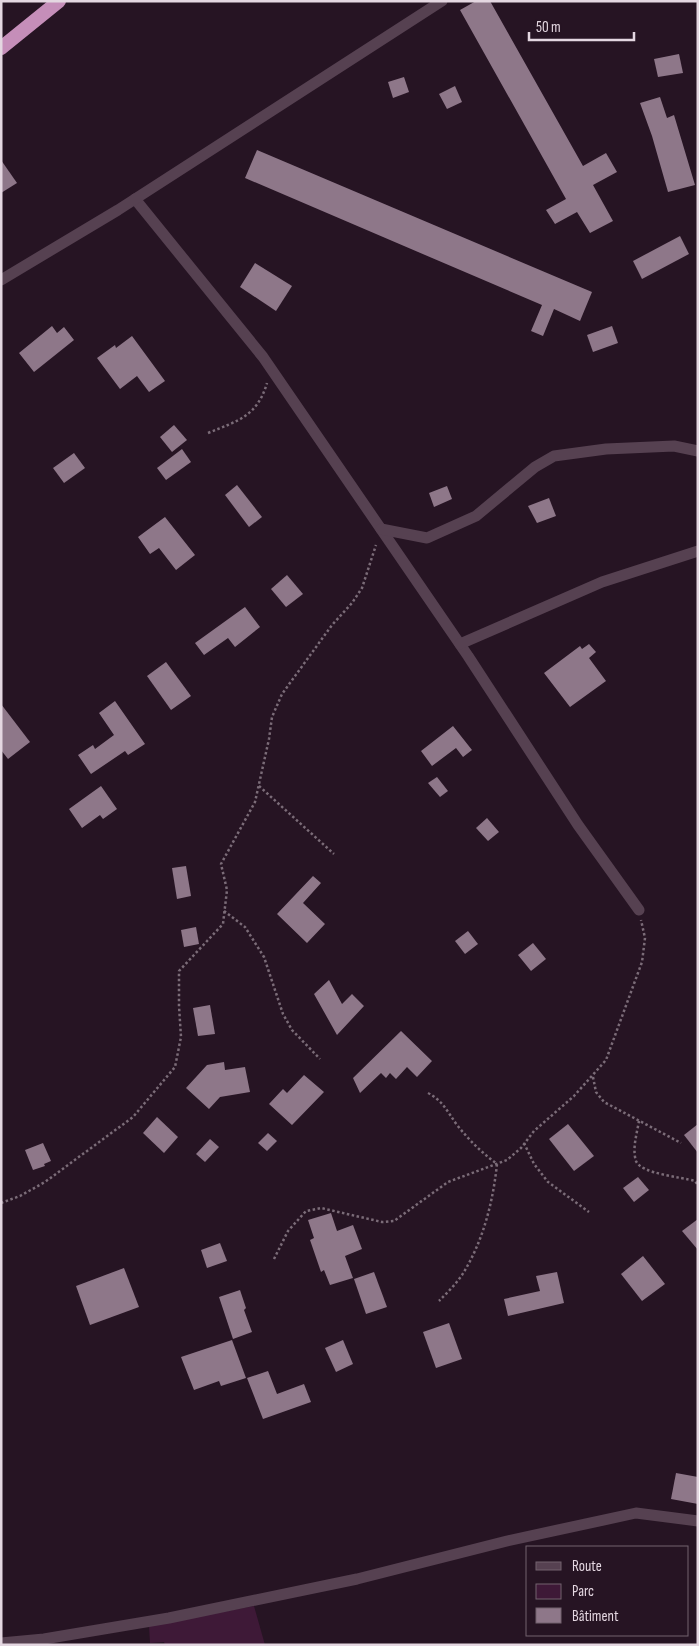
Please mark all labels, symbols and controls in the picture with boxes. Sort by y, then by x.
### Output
scale bar [529,10,634,42]
text: 50 m [536,18,561,37]
legend [526,1546,689,1636]
text: Route [572,1557,602,1576]
text: Parc [572,1582,594,1601]
text: Bâtiment [572,1607,619,1626]

